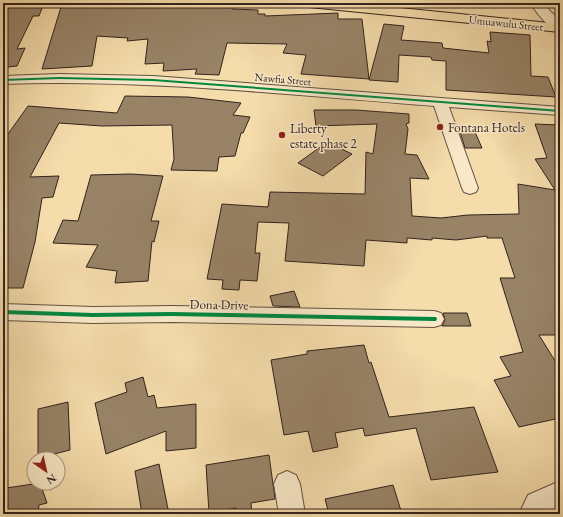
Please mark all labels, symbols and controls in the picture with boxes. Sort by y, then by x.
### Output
street label: Umuawulu Street [468,12,544,34]
street label: Nawfia Street [254,70,312,88]
place label: Fontana Hotels [448,119,525,136]
place label: Liberty estate phase 2 [290,120,358,152]
marker: Fontana Hotels [435,122,445,132]
marker: Liberty estate phase 2 [277,130,287,140]
street label: Dona Drive [190,295,248,314]
north arrow [26,451,66,491]
text: N [44,471,59,488]

